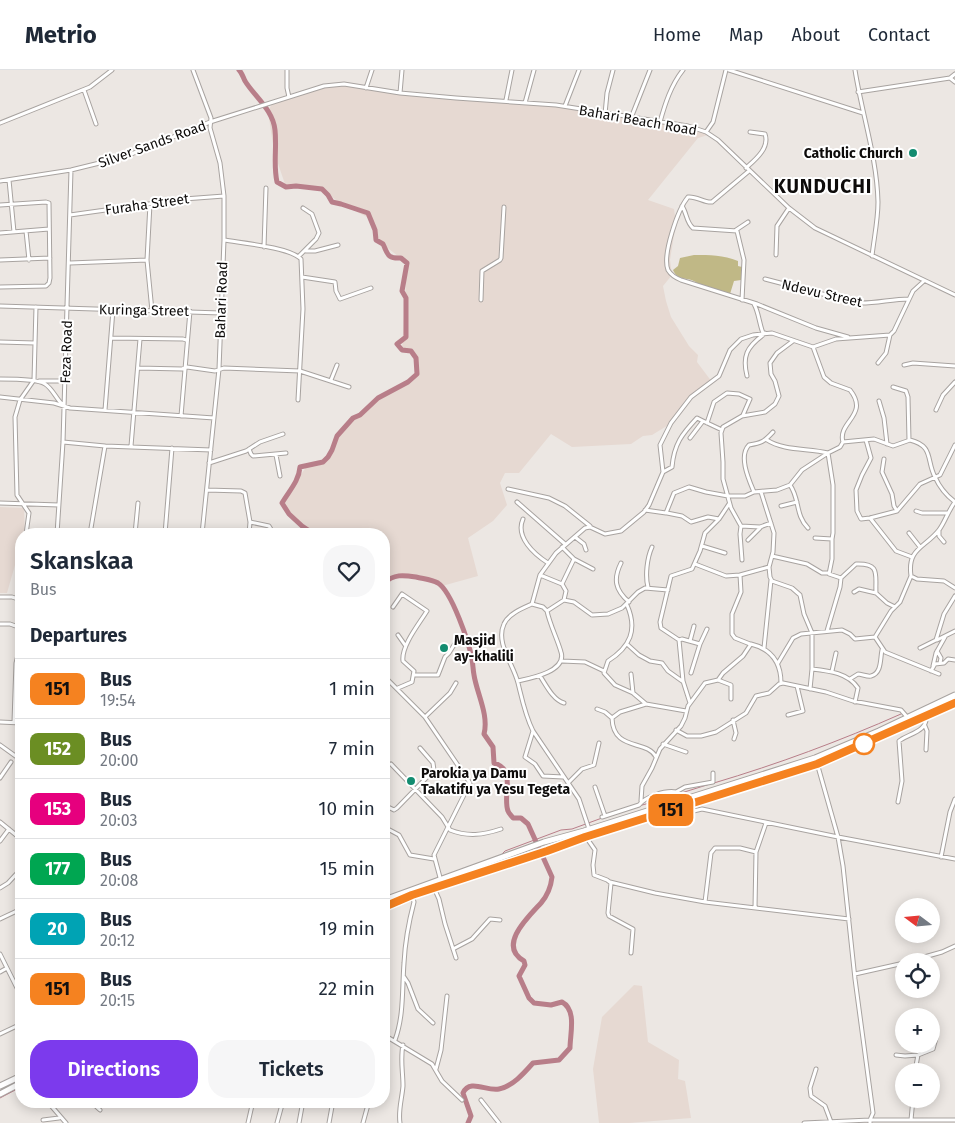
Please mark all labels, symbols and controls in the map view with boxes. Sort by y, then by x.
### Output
text: Metrio [25,21,97,49]
text: Home [653,24,701,46]
text: Map [729,24,763,46]
text: About [791,24,840,46]
text: Contact [868,24,930,46]
street label: Bahari Beach Road [578,102,698,139]
street label: Silver Sands Road [96,117,208,172]
place label: Catholic Church [804,145,903,162]
marker: Catholic Church [907,147,919,159]
district label: KUNDUCHI [774,175,872,198]
street label: Furaha Street [104,190,191,219]
street label: Bahari Road [212,261,231,339]
street label: Ndevu Street [780,276,865,311]
street label: Kuringa Street [99,301,190,320]
street label: Feza Road [57,320,76,384]
button: heart [323,545,375,597]
text: Skanskaa [30,547,134,575]
text: Bus [30,580,57,599]
text: Departures [30,624,127,647]
place label: Masjid ay-khalili [454,632,514,665]
marker: Masjid ay-khalili [438,642,450,654]
text: Bus [100,668,132,691]
text: 1 min [329,677,375,700]
text: 151 [45,678,70,700]
text: 19:54 [100,691,136,710]
text: Bus [100,728,132,751]
unlabelled marker [853,733,875,755]
text: 7 min [329,737,375,760]
text: 152 [44,738,71,760]
text: 20:00 [100,751,139,770]
place label: Parokia ya Damu Takatifu ya Yesu Tegeta [421,765,570,798]
marker: Parokia ya Damu Takatifu ya Yesu Tegeta [405,775,417,787]
text: Bus [100,788,132,811]
line badge: 151 [642,794,700,826]
text: 10 min [318,797,375,820]
text: 153 [44,798,71,820]
text: 151 [658,799,684,821]
text: 20:03 [100,811,137,830]
text: Bus [100,848,132,871]
text: 15 min [319,857,375,880]
text: 177 [45,858,70,880]
text: 20:08 [100,871,138,890]
north arrow [895,898,940,942]
map controls [895,898,940,1108]
text: Bus [100,908,132,931]
text: 19 min [319,917,375,940]
text: 20 [48,918,67,940]
text: 20:12 [100,931,135,950]
button: locate [895,953,940,998]
text: Bus [100,968,132,991]
text: 22 min [318,977,375,1000]
text: 151 [45,978,70,1000]
text: 20:15 [100,991,135,1010]
button: + [895,1008,940,1053]
button: Directions [30,1040,198,1098]
button: Tickets [208,1040,375,1098]
button: − [895,1063,940,1108]

